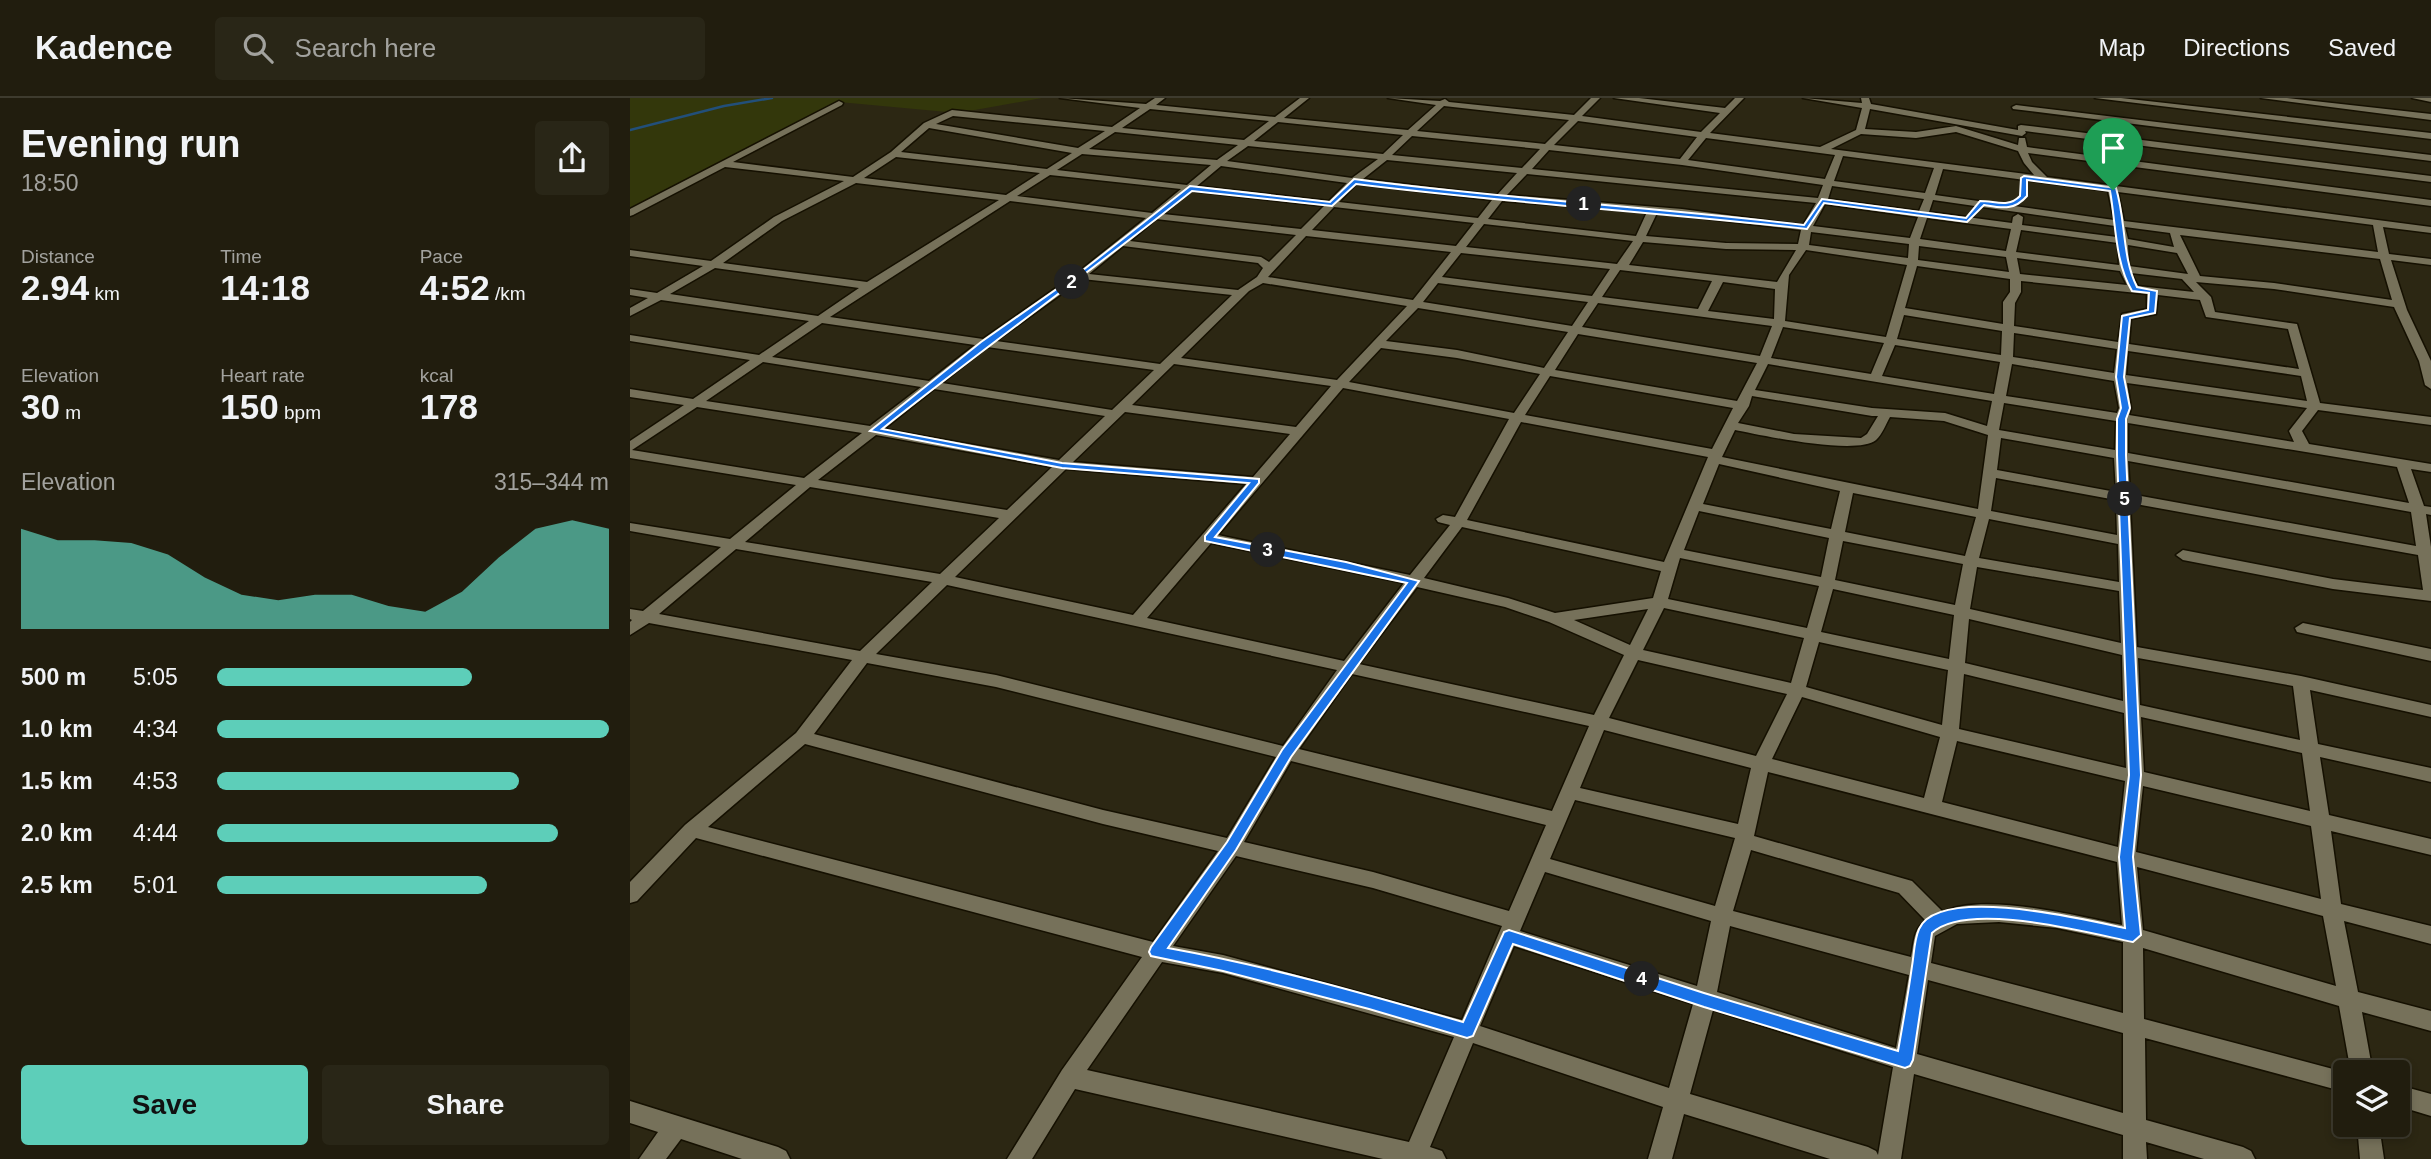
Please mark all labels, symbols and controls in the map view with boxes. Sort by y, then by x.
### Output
search box [215,17,705,80]
text: Kadence [35,29,173,66]
icon: search [239,29,277,67]
text: Search here [295,33,436,63]
text: Map [2099,34,2145,61]
text: Directions [2183,34,2290,61]
text: Saved [2328,34,2396,61]
pin [2083,118,2143,190]
button: share [535,121,609,195]
text: Evening run [21,123,241,165]
icon: arrive [2094,129,2132,167]
text: 18:50 [21,170,79,196]
pin: 1 [1566,186,1602,222]
text: 1 [1578,193,1589,214]
text: Distance [21,246,95,267]
text: Time [220,246,262,267]
text: Pace [420,246,463,267]
pin: 2 [1054,264,1090,300]
text: 2.94 [21,268,89,307]
text: 14:18 [220,268,310,307]
text: 4:52 [420,268,490,307]
text: 2 [1066,271,1077,292]
text: km [89,283,120,304]
text: /km [490,283,526,304]
text: Elevation [21,365,99,386]
text: Heart rate [220,365,305,386]
text: kcal [420,365,453,386]
text: 30 [21,387,60,426]
text: 150 [220,387,279,426]
text: 178 [420,387,478,426]
text: m [60,402,81,423]
text: bpm [279,402,321,423]
text: Elevation [21,469,116,495]
text: 315–344 m [494,469,609,495]
pin: 5 [2108,482,2142,516]
text: 5 [2119,488,2130,509]
pin: 3 [1250,532,1286,568]
text: 3 [1262,539,1273,560]
text: 500 m [21,664,86,690]
text: 5:05 [133,664,178,690]
text: 1.0 km [21,716,93,742]
text: 4:34 [133,716,178,742]
text: 1.5 km [21,768,93,794]
text: 4:53 [133,768,178,794]
text: 2.0 km [21,820,93,846]
text: 4:44 [133,820,178,846]
text: 2.5 km [21,872,93,898]
text: 5:01 [133,872,178,898]
pin: 4 [1625,962,1660,996]
text: 4 [1636,968,1647,989]
map controls [2333,1060,2410,1137]
button: layers [2333,1060,2410,1137]
button: Save [21,1065,308,1145]
button: Share [322,1065,609,1145]

